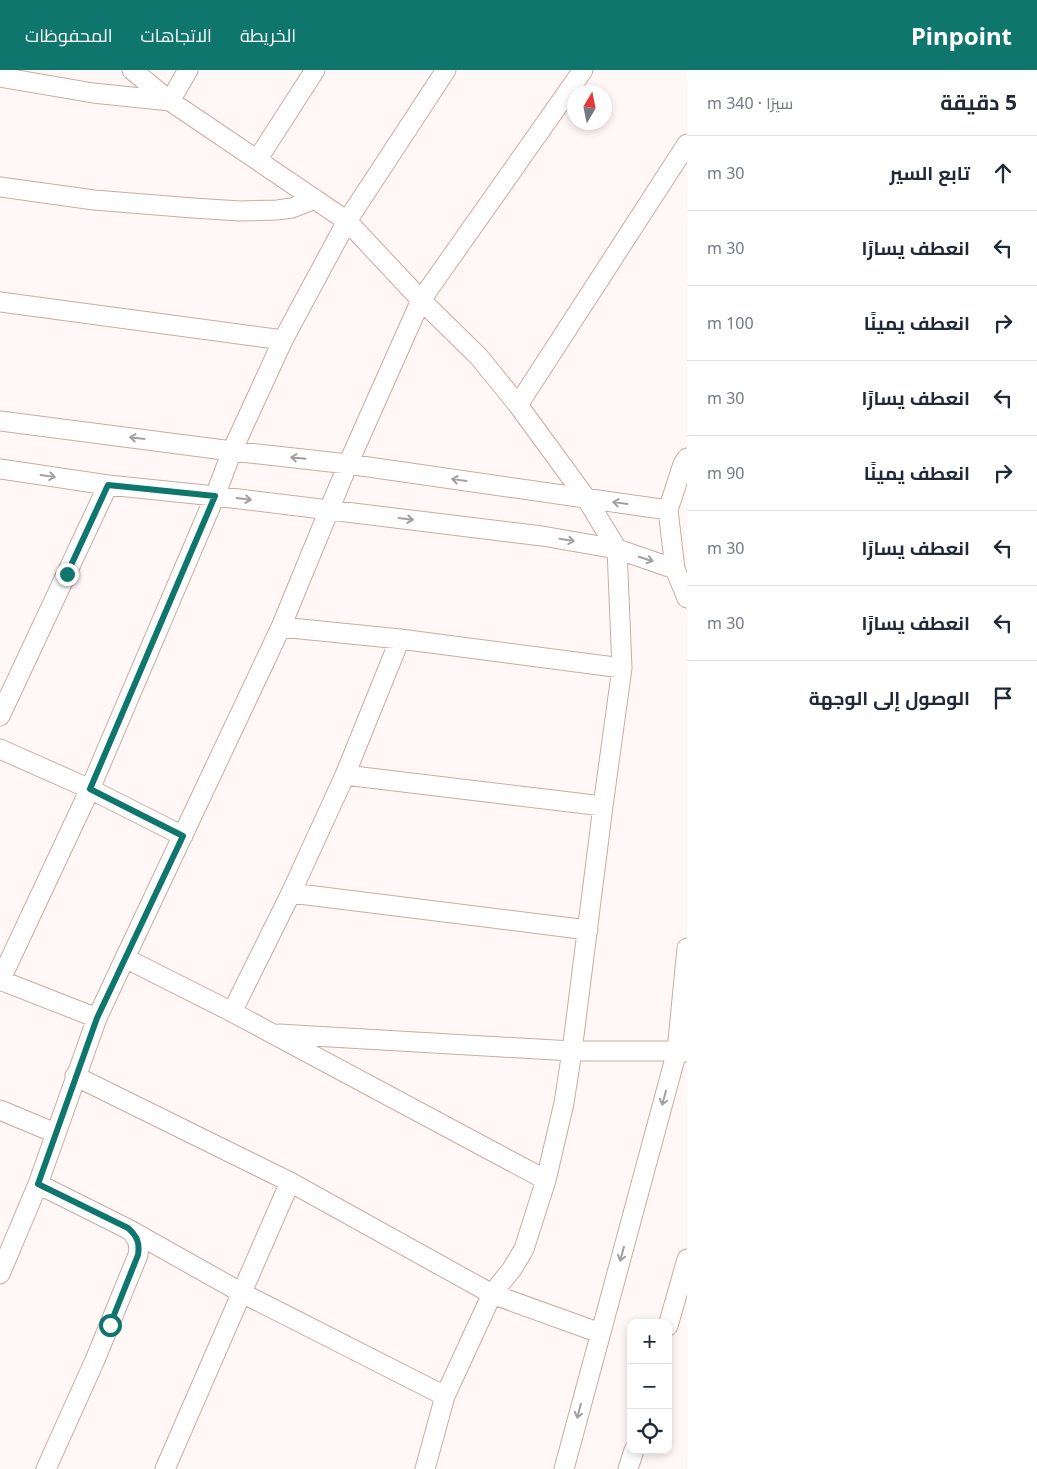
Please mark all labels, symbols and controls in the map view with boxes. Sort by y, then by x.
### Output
text: Pinpoint [911,19,1012,52]
text: المحفوظات [25,23,113,47]
text: الاتجاهات [141,23,212,47]
text: الخريطة [240,23,296,47]
north arrow [567,85,612,130]
text: 5 دقيقة [940,88,1017,116]
text: سيرًا · 340 m [707,92,793,114]
icon: ahead [989,159,1017,187]
text: تابع السير [890,160,970,186]
text: 30 m [707,162,744,184]
icon: left [989,234,1017,262]
text: انعطف يسارًا [861,235,970,261]
text: 30 m [707,237,744,259]
icon: right [989,309,1017,337]
text: انعطف يمينًا [864,310,970,336]
text: 100 m [707,312,754,334]
icon: left [989,384,1017,412]
text: انعطف يسارًا [861,385,970,411]
text: 30 m [707,387,744,409]
one-way arrow [129,433,145,443]
one-way arrow [290,453,306,463]
icon: right [989,459,1017,487]
text: انعطف يمينًا [864,460,970,486]
text: 90 m [707,462,744,484]
one-way arrow [40,471,56,481]
one-way arrow [451,475,467,485]
one-way arrow [236,494,252,504]
one-way arrow [612,498,628,508]
one-way arrow [397,514,413,524]
icon: left [989,534,1017,562]
text: انعطف يسارًا [861,535,970,561]
one-way arrow [558,536,574,546]
text: 30 m [707,537,744,559]
one-way arrow [638,555,653,564]
route end [56,563,79,586]
icon: left [989,609,1017,637]
text: انعطف يسارًا [861,610,970,636]
text: 30 m [707,612,744,634]
icon: arrive [989,684,1017,712]
text: الوصول إلى الوجهة [809,685,970,711]
one-way arrow [659,1089,668,1105]
one-way arrow [616,1246,626,1262]
route start [99,1314,122,1337]
map controls [627,1319,672,1454]
button: + [627,1319,672,1364]
button: − [627,1364,672,1409]
one-way arrow [574,1403,583,1419]
button: locate [627,1409,672,1454]

